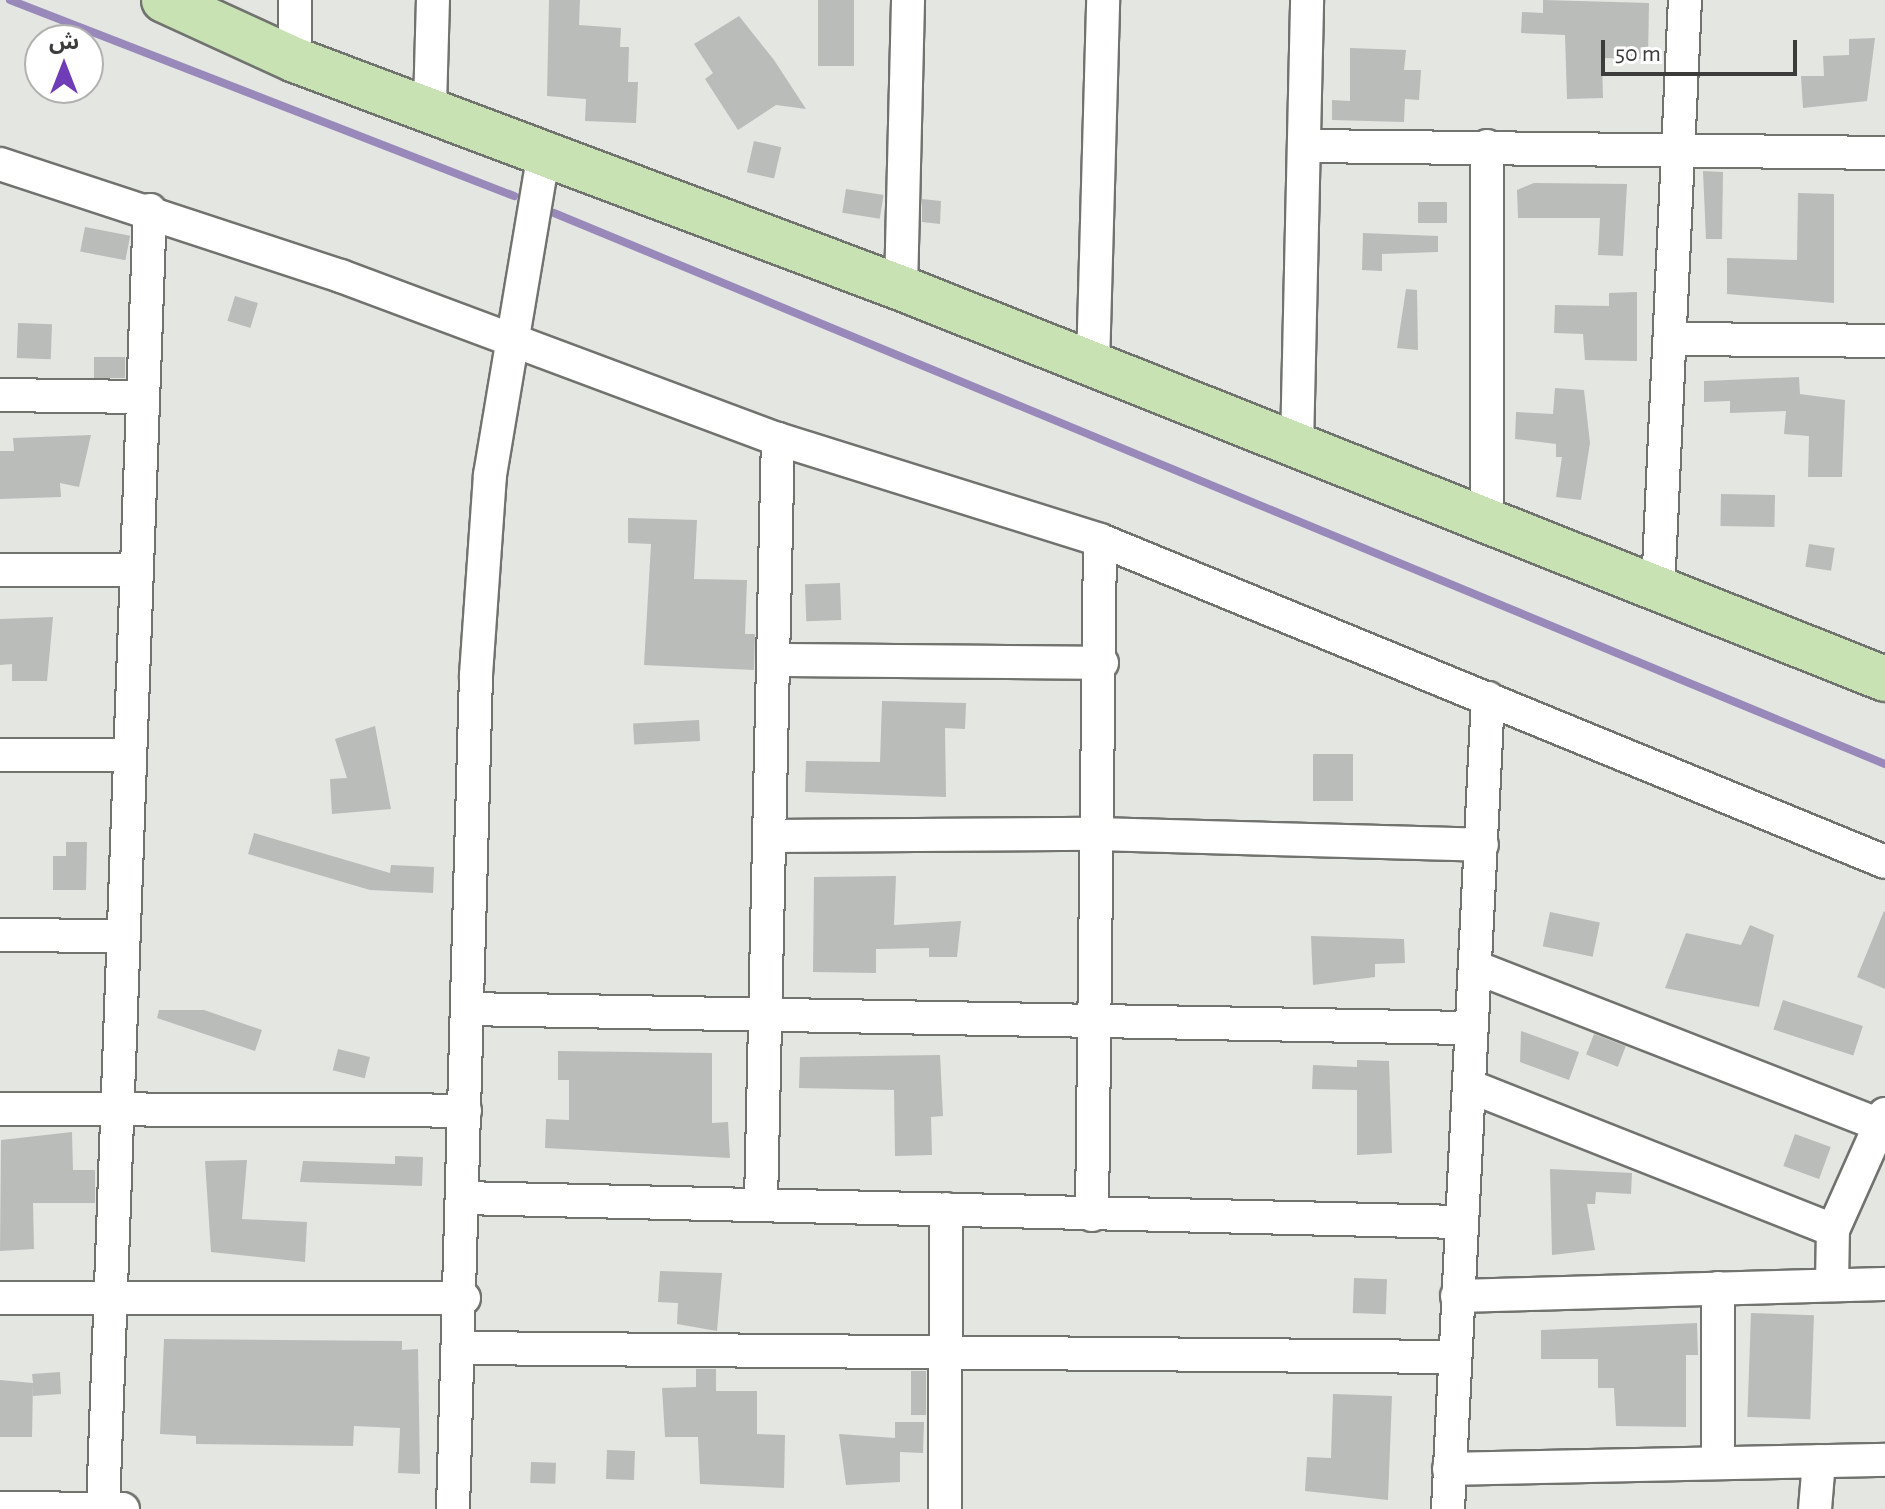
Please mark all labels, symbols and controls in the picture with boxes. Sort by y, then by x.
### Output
north arrow [24,24,104,104]
scale bar [1605,24,1801,74]
text: ش [49,31,79,53]
text: 50 m [1615,42,1661,66]

